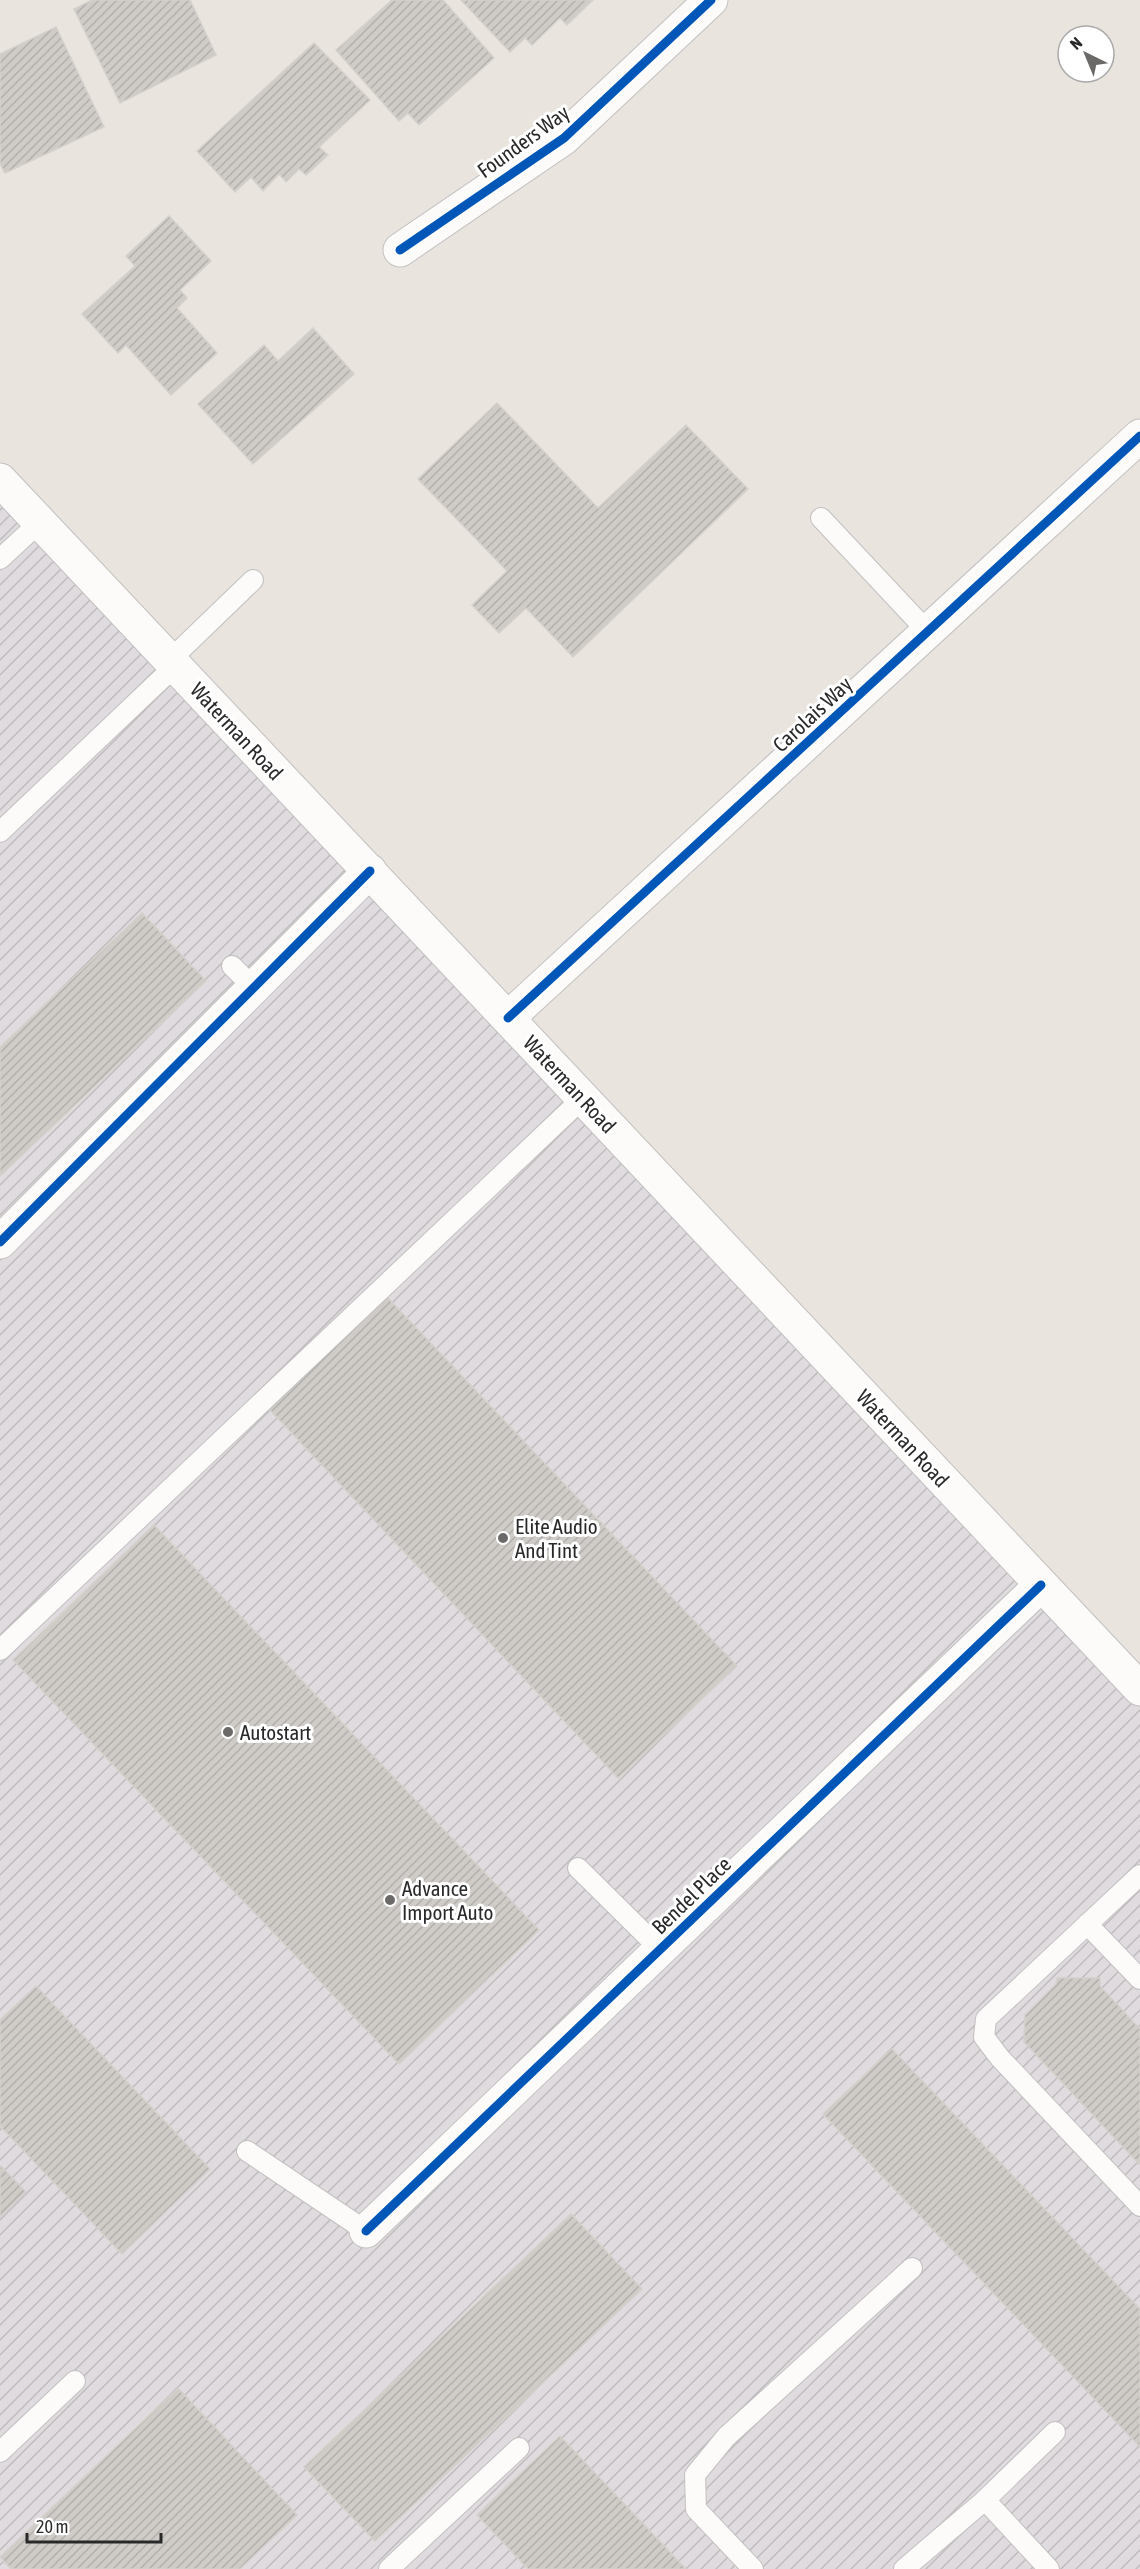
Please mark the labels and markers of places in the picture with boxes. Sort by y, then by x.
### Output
place label: Elite Audio And Tint [515,1514,598,1562]
marker: Elite Audio And Tint [496,1531,510,1545]
place label: Autostart [240,1720,311,1744]
marker: Autostart [221,1725,235,1739]
place label: Advance Import Auto [402,1876,493,1924]
marker: Advance Import Auto [383,1893,397,1907]

